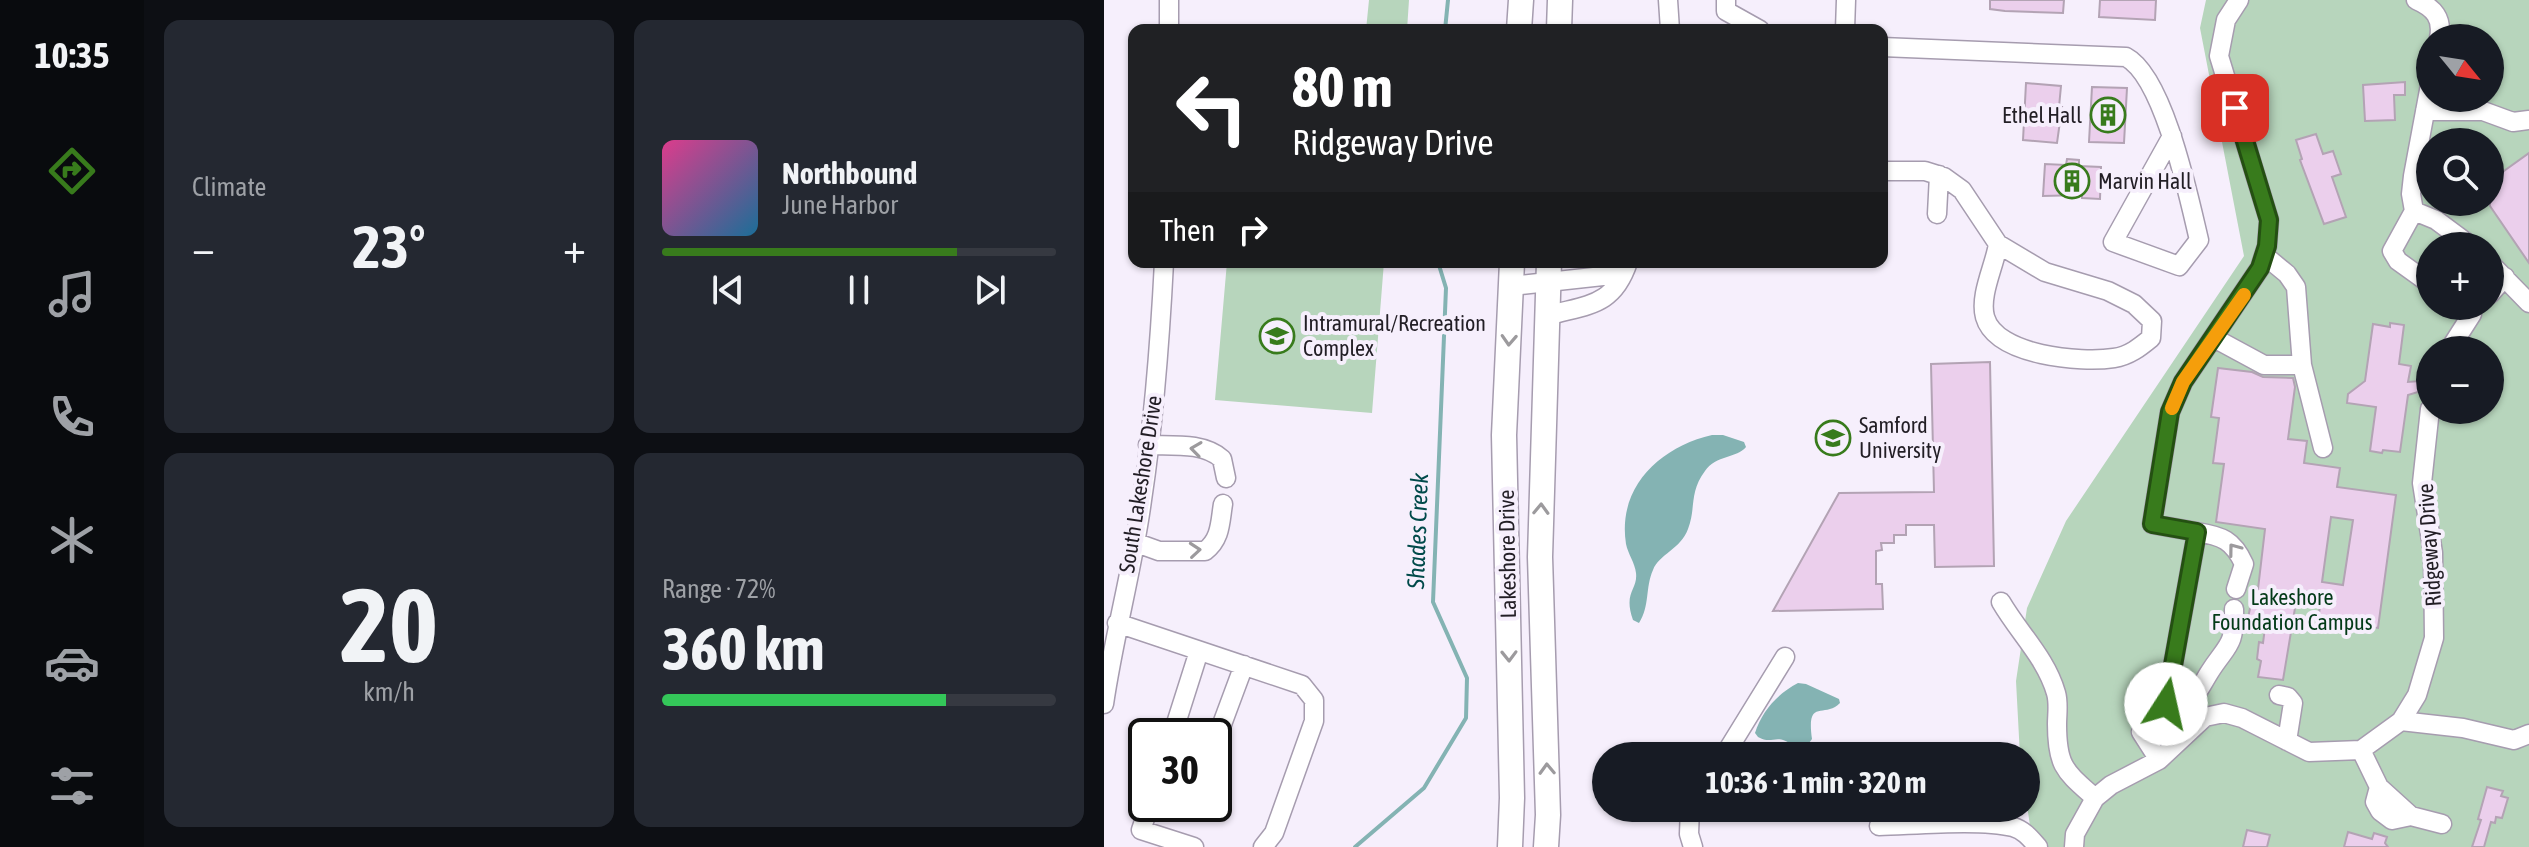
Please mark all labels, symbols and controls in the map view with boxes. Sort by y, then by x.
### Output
north arrow [2416,24,2504,112]
map controls [2416,24,2504,424]
text: 10:35 [35,34,109,76]
text: 80 m [1292,55,1393,119]
icon: left [1160,56,1264,160]
pin [2201,74,2269,142]
icon: arrive [2213,86,2257,130]
building icon: Ethel Hall [2089,96,2127,134]
place label: Ethel Hall [2002,102,2082,128]
text: Ridgeway Drive [1292,121,1494,163]
button: search [2416,128,2504,216]
icon: directions [44,143,100,199]
text: Northbound [782,156,917,190]
building icon: Marvin Hall [2053,162,2091,200]
place label: Marvin Hall [2098,168,2192,194]
text: Climate [192,172,266,202]
text: June Harbor [782,190,898,220]
icon: right [1231,208,1275,252]
text: 23° [353,212,425,281]
text: Then [1160,213,1215,247]
text: − [192,222,215,272]
text: + [563,222,586,272]
button: + [2416,232,2504,320]
icon: music [44,266,100,322]
icon: previous [706,268,750,312]
icon: pause [837,268,881,312]
icon: next [968,268,1012,312]
place label: Intramural/Recreation Complex [1303,310,1486,361]
school or university icon: Intramural/Recreation Complex [1258,317,1296,355]
one-way arrow [1500,334,1517,347]
button: − [2416,336,2504,424]
icon: phone [44,389,100,445]
street label: South Lakeshore Drive [1113,393,1167,575]
place label: Samford University [1859,412,1941,463]
school or university icon: Samford University [1814,419,1852,457]
one-way arrow [1189,441,1203,458]
water label: Shades Creek [1402,472,1433,590]
street label: Ridgeway Drive [2412,483,2446,607]
street label: Lakeshore Drive [1493,489,1521,619]
one-way arrow [1533,502,1550,515]
icon: climate [44,512,100,568]
one-way arrow [1188,542,1201,559]
one-way arrow [2229,543,2244,558]
text: 20 [340,565,438,684]
text: Range · 72% [662,574,775,604]
park label: Lakeshore Foundation Campus [2212,584,2373,635]
text: 360 km [662,614,824,683]
icon: car [44,635,100,691]
one-way arrow [1500,650,1518,663]
position arrow [2124,662,2208,746]
text: km/h [363,677,415,707]
speed limit sign: 30 [1128,718,1232,822]
icon: filters [44,758,100,814]
one-way arrow [1538,762,1555,775]
text: 10:36 · 1 min · 320 m [1706,765,1926,799]

